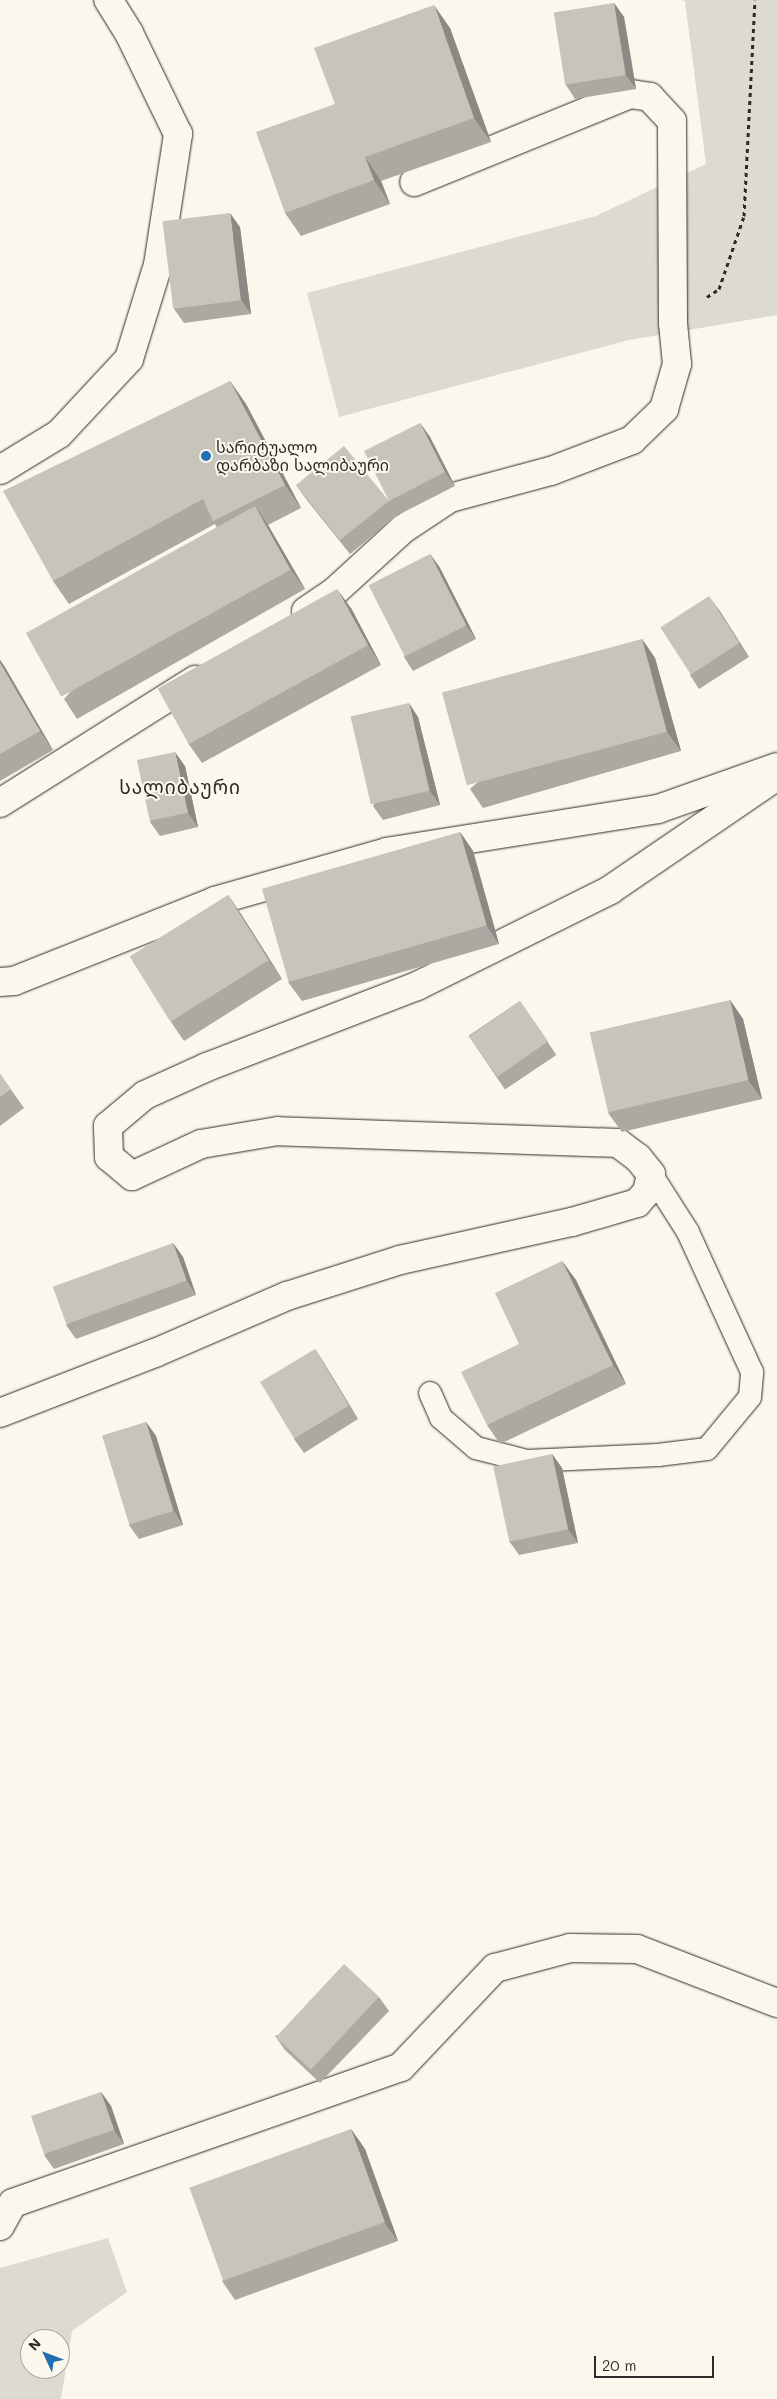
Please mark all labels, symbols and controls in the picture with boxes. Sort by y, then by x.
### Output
place label: სარიტუალო დარბაზი სალიბაური [216,437,389,475]
marker: სარიტუალო დარბაზი სალიბაური [200,450,212,462]
district label: სალიბაური [118,776,242,798]
north arrow [20,2329,70,2379]
text: N [24,2334,45,2354]
scale bar [597,2346,717,2378]
text: 20 m [602,2355,636,2375]

